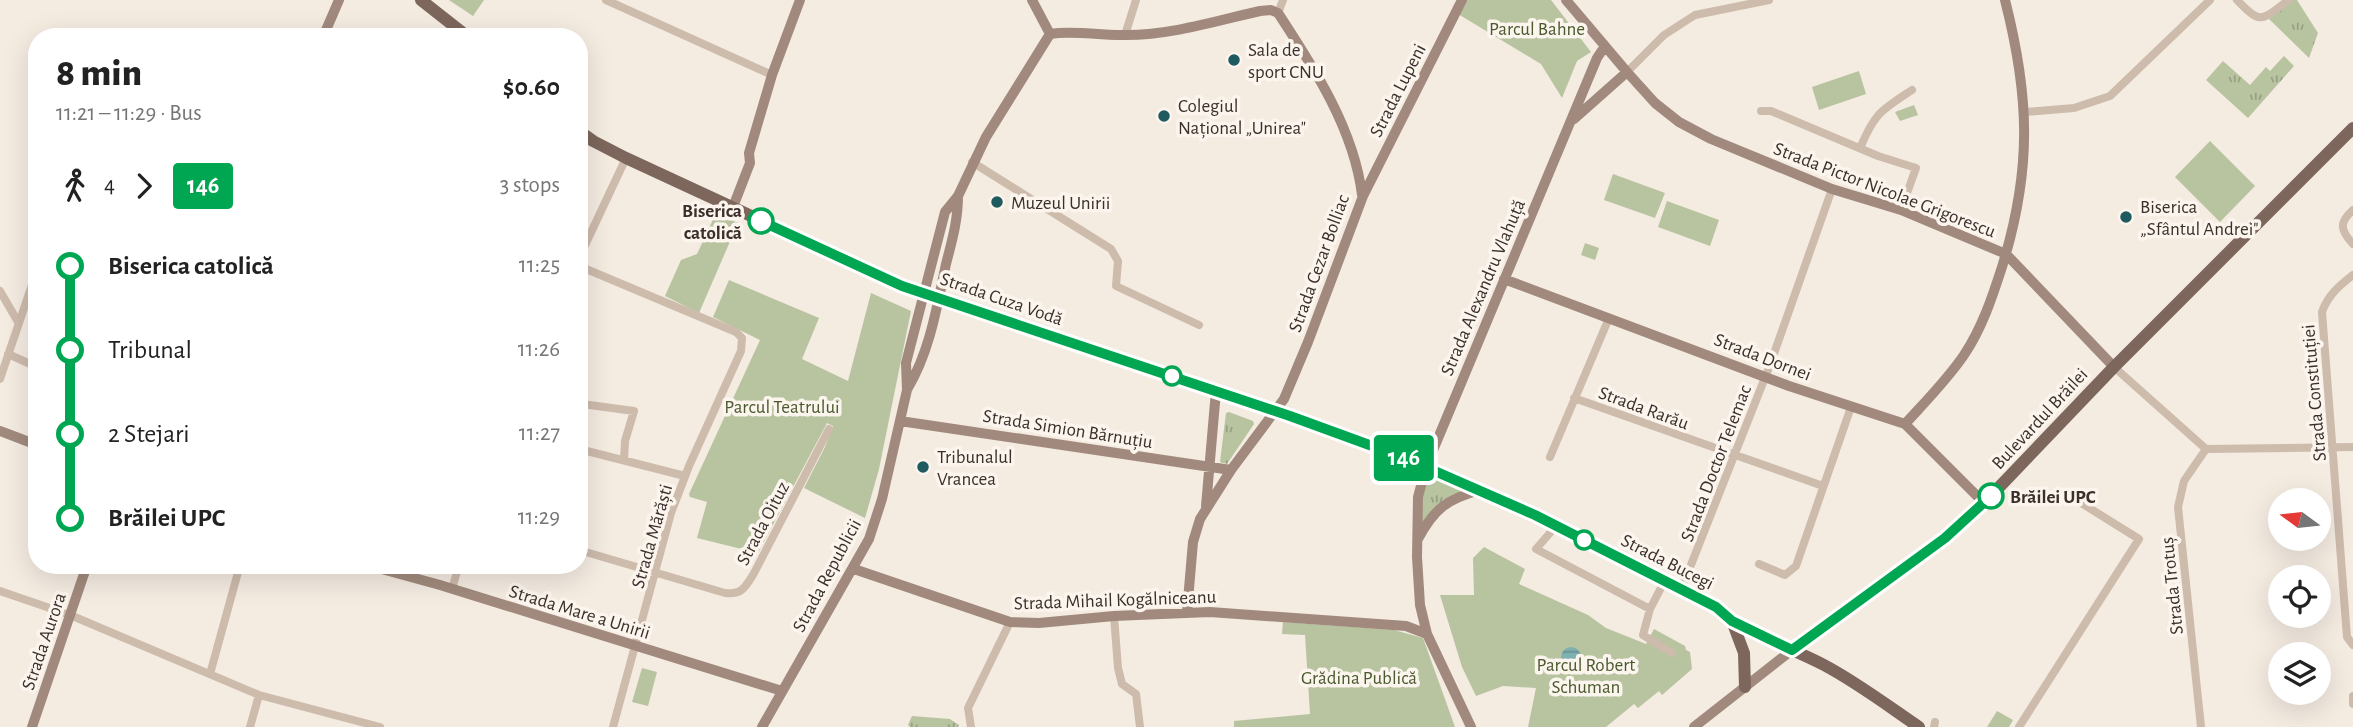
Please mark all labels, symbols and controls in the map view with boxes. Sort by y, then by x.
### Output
park label: Parcul Bahne [1489,20,1585,39]
place label: Sala de sport CNU [1248,41,1324,82]
street label: Strada Lupeni [1367,41,1430,140]
marker: Sala de sport CNU [1226,52,1242,68]
text: 8 min [56,55,142,93]
text: $0.60 [503,74,560,100]
place label: Colegiul Național „Unirea" [1178,97,1306,139]
text: 11:21 – 11:29 · Bus [56,102,202,125]
marker: Colegiul Național „Unirea" [1156,108,1172,124]
street label: Strada Pictor Nicolae Grigorescu [1771,139,1998,242]
icon: walk [56,167,94,205]
icon: forward [125,167,163,205]
text: 4 [104,174,115,197]
text: 146 [187,174,219,198]
text: 3 stops [500,174,560,197]
street label: Strada Cezar Bolliac [1286,192,1353,335]
marker: Muzeul Unirii [989,194,1005,210]
place label: Muzeul Unirii [1011,194,1110,213]
street label: Strada Alexandru Vlahuță [1438,196,1530,379]
place label: Biserica „Sfântul Andrei" [2140,198,2259,239]
place label: Biserica catolică [682,202,742,243]
marker: Biserica catolică [748,208,774,234]
marker: Biserica „Sfântul Andrei" [2118,209,2134,225]
text: Biserica catolică [108,253,274,279]
text: 11:25 [519,254,560,277]
street label: Strada Cuza Vodă [938,270,1066,329]
street label: Strada Constituției [2299,324,2331,462]
street label: Strada Dornei [1711,330,1814,385]
text: Tribunal [108,337,192,363]
text: 11:26 [518,338,560,361]
street label: Bulevardul Brăilei [1989,365,2092,473]
unlabelled marker [1162,366,1182,386]
street label: Strada Rarău [1596,383,1691,434]
street label: Strada Doctor Telemac [1678,383,1755,545]
park label: Parcul Teatrului [724,398,840,417]
street label: Strada Simion Bărnuțiu [981,407,1154,453]
text: 2 Stejari [108,421,190,447]
text: 11:27 [519,422,560,445]
line badge: 146 [1364,435,1444,481]
text: 146 [1388,446,1420,470]
place label: Tribunalul Vrancea [937,448,1013,489]
marker: Tribunalul Vrancea [915,459,931,475]
street label: Strada Oituz [733,479,793,569]
street label: Strada Mărăști [629,482,677,591]
marker: Brăilei UPC [1978,483,2004,509]
place label: Brăilei UPC [2010,488,2096,507]
north arrow [2268,488,2331,551]
map controls [2268,488,2331,705]
text: Brăilei UPC [108,505,225,531]
text: 11:29 [518,506,560,529]
street label: Strada Republicii [790,516,865,635]
unlabelled marker [1574,530,1594,550]
street label: Strada Bucegi [1618,531,1717,594]
street label: Strada Trotuș [2158,536,2188,635]
button: locate [2268,565,2331,628]
street label: Strada Mare a Unirii [507,582,652,643]
street label: Strada Mihail Kogălniceanu [1014,587,1217,614]
street label: Strada Aurora [19,590,70,693]
button: layers [2268,642,2331,705]
park label: Parcul Robert Schuman [1537,656,1635,697]
park label: Grădina Publică [1301,669,1417,688]

